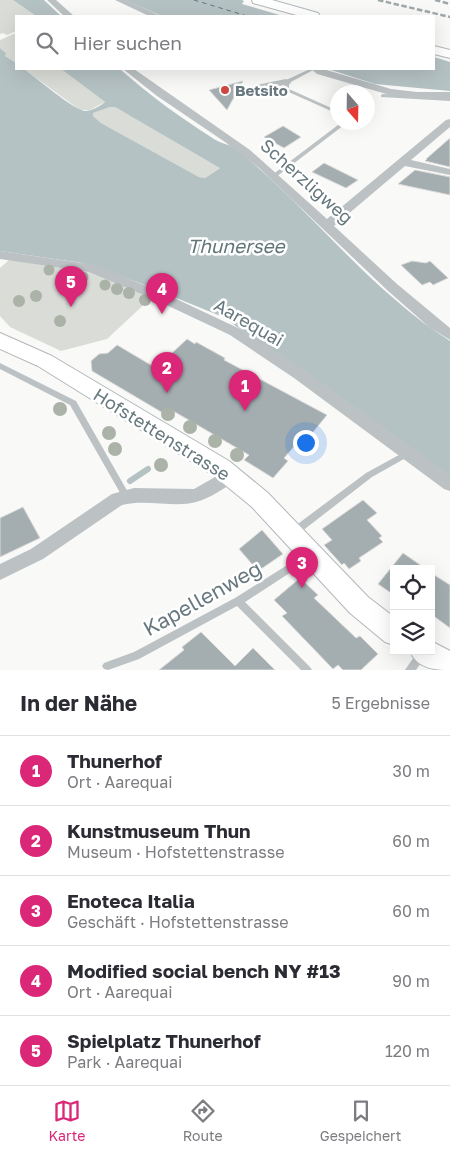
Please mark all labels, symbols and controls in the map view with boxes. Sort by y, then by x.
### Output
search box [15,15,435,70]
icon: search [33,29,61,57]
text: Hier suchen [73,31,182,54]
place label: Betsito [235,81,288,99]
marker: Betsito [219,84,231,96]
north arrow [330,85,375,130]
street label: Scherzligweg [256,134,358,228]
water label: Thunersee [187,234,287,257]
pin: 5 [55,266,87,307]
pin: 4 [146,273,178,314]
street label: Aarequai [210,293,288,351]
pin: 2 [151,352,183,393]
pin: 1 [229,370,261,411]
street label: Hofstettenstrasse [90,383,234,485]
your location [293,430,319,456]
pin: 3 [286,547,318,588]
street label: Kapellenweg [138,555,266,641]
map controls [390,565,435,655]
button: locate [390,565,435,610]
button: layers [390,610,435,655]
text: In der Nähe [20,690,137,716]
text: 5 Ergebnisse [332,693,430,713]
text: Thunerhof [67,749,162,772]
text: 1 [32,761,40,781]
text: 30 m [393,761,430,781]
text: Ort · Aarequai [67,772,173,792]
text: Kunstmuseum Thun [67,819,251,842]
text: 2 [31,831,41,851]
text: 60 m [392,831,430,851]
text: Museum · Hofstettenstrasse [67,842,284,862]
text: Enoteca Italia [67,889,195,912]
text: 3 [31,901,41,921]
text: 60 m [392,901,430,921]
text: Geschäft · Hofstettenstrasse [67,912,288,932]
text: Modified social bench NY #13 [67,959,341,982]
text: 4 [31,971,41,991]
text: 90 m [392,971,430,991]
text: Ort · Aarequai [67,982,173,1002]
text: Spielplatz Thunerhof [67,1029,261,1052]
text: 5 [31,1041,41,1061]
text: 120 m [385,1041,430,1061]
text: Park · Aarequai [67,1052,182,1072]
tab: Karte [49,1097,85,1144]
tab: Route [183,1097,223,1144]
tab: Gespeichert [320,1097,401,1144]

